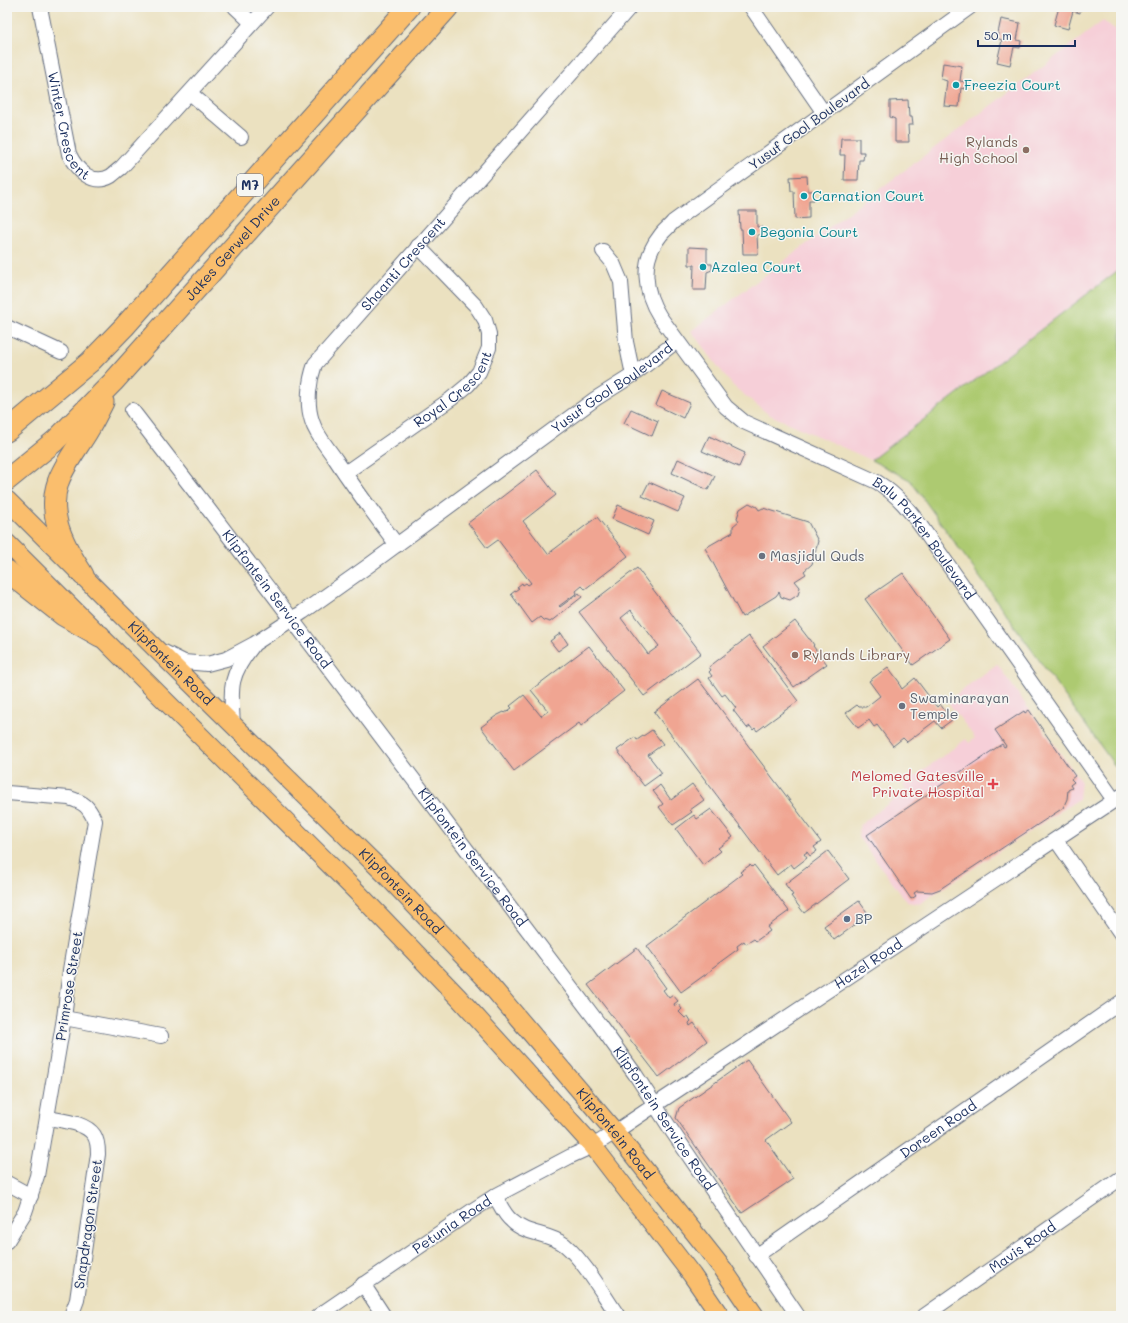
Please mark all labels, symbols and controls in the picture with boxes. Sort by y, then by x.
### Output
scale bar [978,22,1075,48]
text: 50 m [984,27,1012,43]
street label: Winter Crescent [44,70,94,184]
street label: Yusuf Gool Boulevard [744,73,873,174]
place label: Freezia Court [964,75,1061,94]
marker: Freezia Court [951,80,961,90]
place label: Rylands High School [939,132,1018,167]
marker: Rylands High School [1021,145,1031,155]
road number: M7 [237,174,263,196]
place label: Carnation Court [812,186,924,205]
street label: Jakes Gerwel Drive [180,191,284,304]
marker: Carnation Court [799,191,809,201]
street label: Shaanti Crescent [356,213,449,315]
place label: Begonia Court [760,222,858,241]
marker: Begonia Court [747,227,757,237]
place label: Azalea Court [711,257,802,276]
marker: Azalea Court [698,262,708,272]
street label: Yusuf Gool Boulevard [547,338,676,437]
street label: Royal Crescent [410,348,496,431]
street label: Balu Parker Boulevard [869,472,980,603]
street label: Klipfontein Service Road [218,525,336,672]
place label: Masjidul Quds [770,546,864,565]
marker: Masjidul Quds [757,551,767,561]
street label: Klipfontein Road [124,616,218,709]
place label: Rylands Library [803,645,910,664]
marker: Rylands Library [790,650,800,660]
place label: Swaminarayan Temple [910,688,1009,723]
marker: Swaminarayan Temple [897,701,907,711]
place label: Melomed Gatesville Private Hospital [851,766,984,801]
marker: Melomed Gatesville Private Hospital [987,778,999,790]
street label: Klipfontein Service Road [414,784,532,930]
street label: Klipfontein Road [355,844,447,938]
place label: BP [855,909,873,928]
marker: BP [842,914,852,924]
street label: Primrose Street [50,930,87,1042]
street label: Hazel Road [830,934,906,993]
street label: Klipfontein Service Road [609,1042,720,1194]
street label: Klipfontein Road [573,1084,659,1183]
street label: Doreen Road [896,1095,980,1162]
street label: Snapdragon Street [69,1158,106,1290]
street label: Petunia Road [408,1191,495,1258]
street label: Mavis Road [985,1217,1059,1277]

